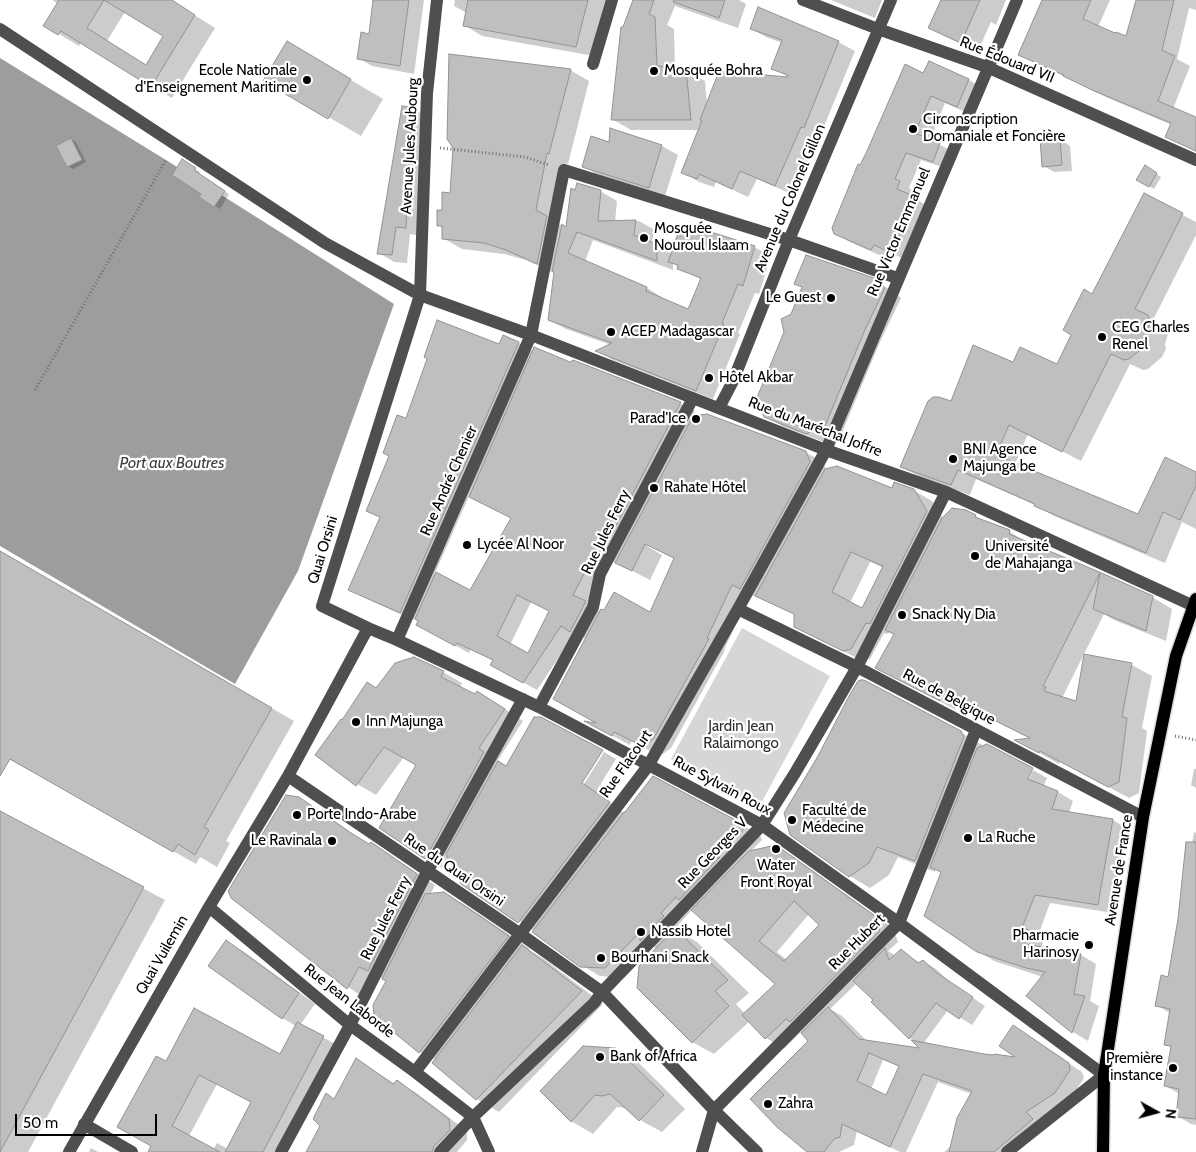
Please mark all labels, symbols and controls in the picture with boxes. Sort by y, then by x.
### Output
street label: Rue Édouard VII [957,33,1057,87]
place label: Ecole Nationale d'Enseignement Maritime [135,62,297,97]
place label: Mosquée Bohra [664,62,763,80]
marker: Mosquée Bohra [648,65,660,77]
marker: Ecole Nationale d'Enseignement Maritime [301,74,313,86]
street label: Avenue Jules Aubourg [397,77,423,215]
place label: Circonscription Domaniale et Foncière [923,111,1066,146]
street label: Avenue du Colonel Gillon [751,121,829,275]
marker: Circonscription Domaniale et Foncière [907,123,919,135]
street label: Rue Victor Emmanuel [864,165,934,299]
place label: Mosquée Nouroul Islaam [654,220,749,255]
marker: Mosquée Nouroul Islaam [638,232,650,244]
place label: Le Guest [766,289,821,307]
marker: Le Guest [825,292,837,304]
place label: CEG Charles Renel [1112,319,1190,354]
place label: ACEP Madagascar [621,323,734,341]
marker: ACEP Madagascar [605,326,617,338]
marker: CEG Charles Renel [1096,331,1108,343]
place label: Hôtel Akbar [719,369,793,387]
marker: Hôtel Akbar [703,372,715,384]
street label: Rue du Maréchal Joffre [746,393,884,461]
place label: Parad'Ice [630,410,686,428]
marker: Parad'Ice [690,413,702,425]
street label: Rue André Chenier [417,423,481,539]
place label: BNI Agence Majunga be [963,441,1037,476]
water label: Port aux Boutres [120,453,224,473]
marker: BNI Agence Majunga be [947,453,959,465]
place label: Rahate Hôtel [664,479,746,497]
marker: Rahate Hôtel [648,482,660,494]
street label: Rue Jules Ferry [578,487,634,577]
street label: Quai Orsini [304,514,342,586]
place label: Lycée Al Noor [477,536,564,554]
place label: Université de Mahajanga [985,538,1072,573]
marker: Lycée Al Noor [461,539,473,551]
marker: Université de Mahajanga [969,550,981,562]
place label: Snack Ny Dia [912,606,996,624]
marker: Snack Ny Dia [896,609,908,621]
street label: Rue de Belgique [900,665,998,729]
place label: Inn Majunga [366,713,443,731]
marker: Inn Majunga [350,716,362,728]
park label: Jardin Jean Ralaimongo [703,718,779,753]
street label: Rue Flacourt [596,726,656,802]
street label: Rue Sylvain Roux [670,753,774,819]
place label: Faculté de Médecine [802,802,866,837]
place label: Porte Indo-Arabe [307,806,417,824]
marker: Porte Indo-Arabe [291,809,303,821]
street label: Avenue de France [1101,813,1137,927]
street label: Rue Georges V [674,814,752,892]
marker: Faculté de Médecine [786,814,798,826]
place label: La Ruche [978,829,1035,847]
street label: Rue du Quai Orsini [400,830,508,910]
place label: Le Ravinala [251,832,322,850]
marker: La Ruche [962,832,974,844]
marker: Le Ravinala [326,835,338,847]
marker: Water Front Royal [770,843,782,855]
place label: Water Front Royal [740,857,812,892]
street label: Rue Jules Ferry [357,873,415,963]
street label: Rue Hubert [825,910,889,974]
street label: Quai Vuilemin [132,912,192,998]
place label: Nassib Hotel [651,923,731,941]
marker: Nassib Hotel [635,926,647,938]
place label: Pharmacie Harinosy [1012,927,1079,962]
marker: Pharmacie Harinosy [1083,939,1095,951]
place label: Bourhani Snack [611,949,709,967]
marker: Bourhani Snack [595,952,607,964]
street label: Rue Jean Laborde [300,960,398,1042]
place label: Bank of Africa [610,1048,697,1066]
place label: Première instance [1106,1050,1163,1085]
marker: Bank of Africa [594,1051,606,1063]
marker: Première instance [1167,1062,1179,1074]
north arrow [1131,1087,1181,1137]
place label: Zahra [778,1095,813,1113]
marker: Zahra [762,1098,774,1110]
scale bar [18,1104,160,1136]
text: N [1161,1108,1180,1120]
text: 50 m [23,1114,58,1132]

